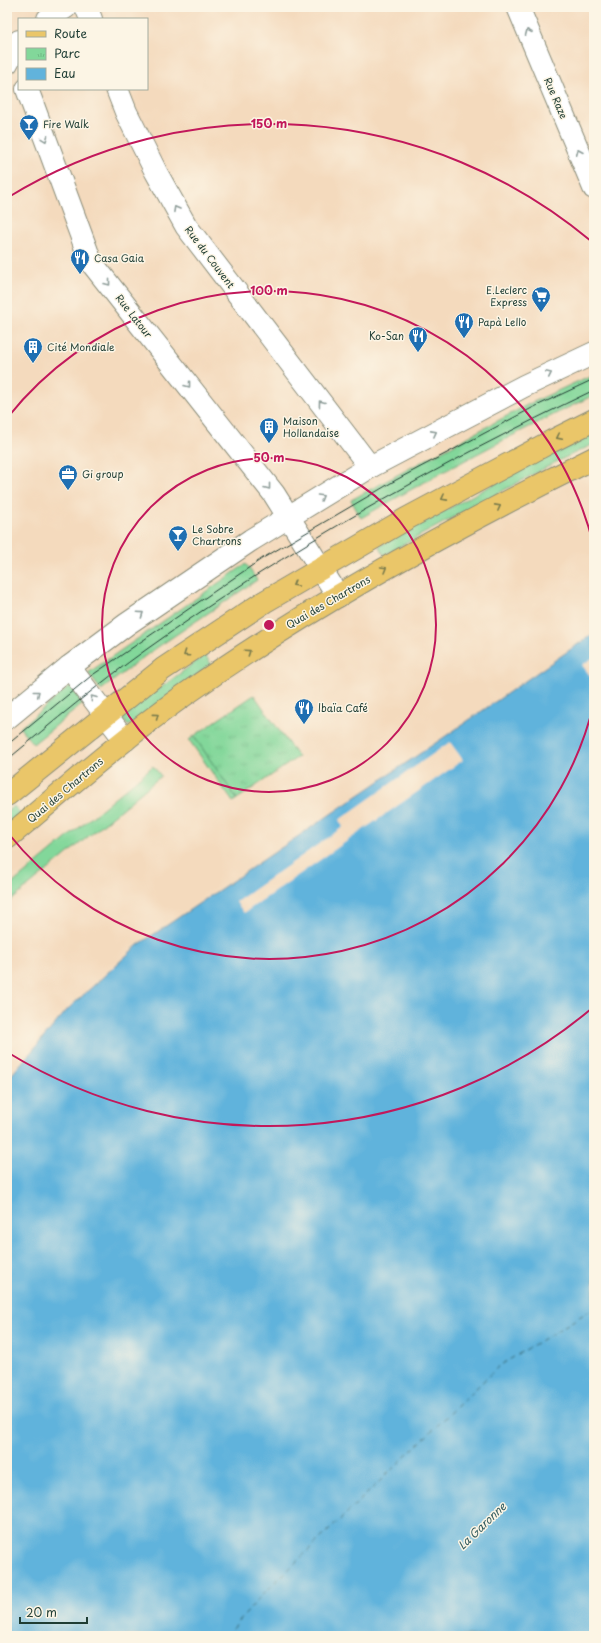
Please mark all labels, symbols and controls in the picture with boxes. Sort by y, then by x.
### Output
legend [18,18,148,90]
text: Route [54,24,87,42]
one-way arrow [525,29,533,36]
text: Parc [54,44,80,62]
text: Eau [54,64,76,82]
street label: Rue Raze [541,75,572,121]
bar icon: Fire Walk [18,113,40,141]
text: 150 m [251,114,287,132]
place label: Fire Walk [43,116,89,131]
one-way arrow [41,135,49,142]
one-way arrow [576,149,584,157]
one-way arrow [174,206,181,213]
street label: Rue du Couvent [182,222,239,291]
restaurant icon: Casa Gaia [69,247,91,275]
place label: Casa Gaia [94,250,145,265]
one-way arrow [103,278,110,285]
text: 100 m [250,281,288,299]
place label: E.Leclerc Express [486,282,527,309]
supermarket icon: E.Leclerc Express [530,285,552,313]
street label: Rue Latour [113,291,156,341]
restaurant icon: Papà Lello [453,311,475,339]
place label: Papà Lello [478,314,527,329]
restaurant icon: Ko-San [407,325,429,353]
place label: Ko-San [369,328,404,343]
building icon: Cité Mondiale [22,336,44,364]
place label: Cité Mondiale [47,339,115,354]
one-way arrow [545,371,553,379]
one-way arrow [183,381,190,388]
one-way arrow [318,400,325,407]
place label: Maison Hollandaise [283,413,339,440]
building icon: Maison Hollandaise [258,416,280,444]
one-way arrow [430,431,437,438]
one-way arrow [556,432,563,440]
text: 50 m [253,448,285,466]
office icon: Gi group [57,463,79,491]
place label: Gi group [82,466,123,481]
one-way arrow [264,482,271,489]
one-way arrow [441,494,448,501]
one-way arrow [317,495,324,502]
one-way arrow [494,505,501,512]
place label: Le Sobre Chartrons [192,521,242,548]
bar icon: Le Sobre Chartrons [167,524,189,552]
one-way arrow [380,567,387,574]
street label: Quai des Chartrons [283,571,373,632]
one-way arrow [292,579,299,586]
one-way arrow [136,612,143,619]
centre of rings [262,618,276,632]
one-way arrow [183,649,190,656]
one-way arrow [244,649,251,657]
one-way arrow [32,690,40,697]
one-way arrow [91,695,98,702]
restaurant icon: Ibaïa Café [293,697,315,725]
place label: Ibaïa Café [318,700,368,715]
one-way arrow [152,714,159,721]
street label: Quai des Chartrons [24,753,106,826]
water label: La Garonne [454,1497,510,1553]
scale bar [20,1599,87,1625]
text: 20 m [26,1603,57,1621]

